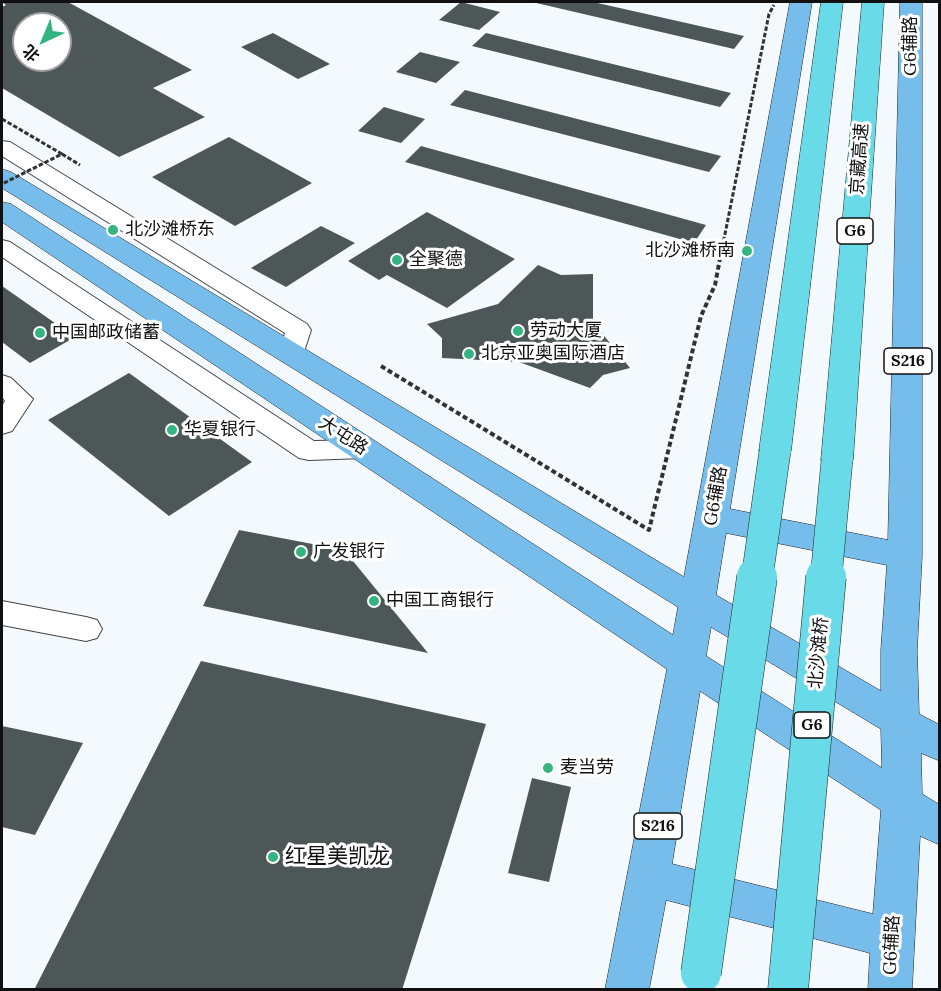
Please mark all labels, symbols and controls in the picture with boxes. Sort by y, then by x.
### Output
north arrow [12,12,72,72]
street label: G6辅路 [900,16,922,76]
text: 北 [18,41,44,66]
street label: 京藏高速 [847,122,873,196]
road number: G6 [837,218,873,244]
place label: 北沙滩桥东 [125,219,215,241]
marker: 北沙滩桥东 [106,223,120,237]
place label: 北沙滩桥南 [645,240,735,262]
marker: 北沙滩桥南 [740,244,754,258]
place label: 全聚德 [409,249,463,271]
marker: 全聚德 [390,253,404,267]
place label: 劳动大厦 [530,320,602,342]
place label: 中国邮政储蓄 [52,322,160,344]
marker: 劳动大厦 [511,324,525,338]
marker: 中国邮政储蓄 [33,326,47,340]
place label: 北京亚奥国际酒店 [481,343,625,365]
marker: 北京亚奥国际酒店 [462,347,476,361]
road number: S216 [884,348,932,374]
street label: 大屯路 [314,412,372,460]
place label: 华夏银行 [184,419,256,441]
marker: 华夏银行 [165,423,179,437]
street label: G6辅路 [700,465,732,527]
place label: 广发银行 [313,541,385,563]
marker: 广发银行 [294,545,308,559]
place label: 中国工商银行 [386,590,494,612]
marker: 中国工商银行 [367,594,381,608]
street label: 北沙滩桥 [805,616,833,690]
road number: G6 [794,712,830,738]
place label: 麦当劳 [560,757,614,779]
marker: 麦当劳 [541,761,555,775]
road number: S216 [634,813,682,839]
place label: 红星美凯龙 [285,844,390,870]
marker: 红星美凯龙 [266,850,280,864]
street label: G6辅路 [880,914,904,976]

